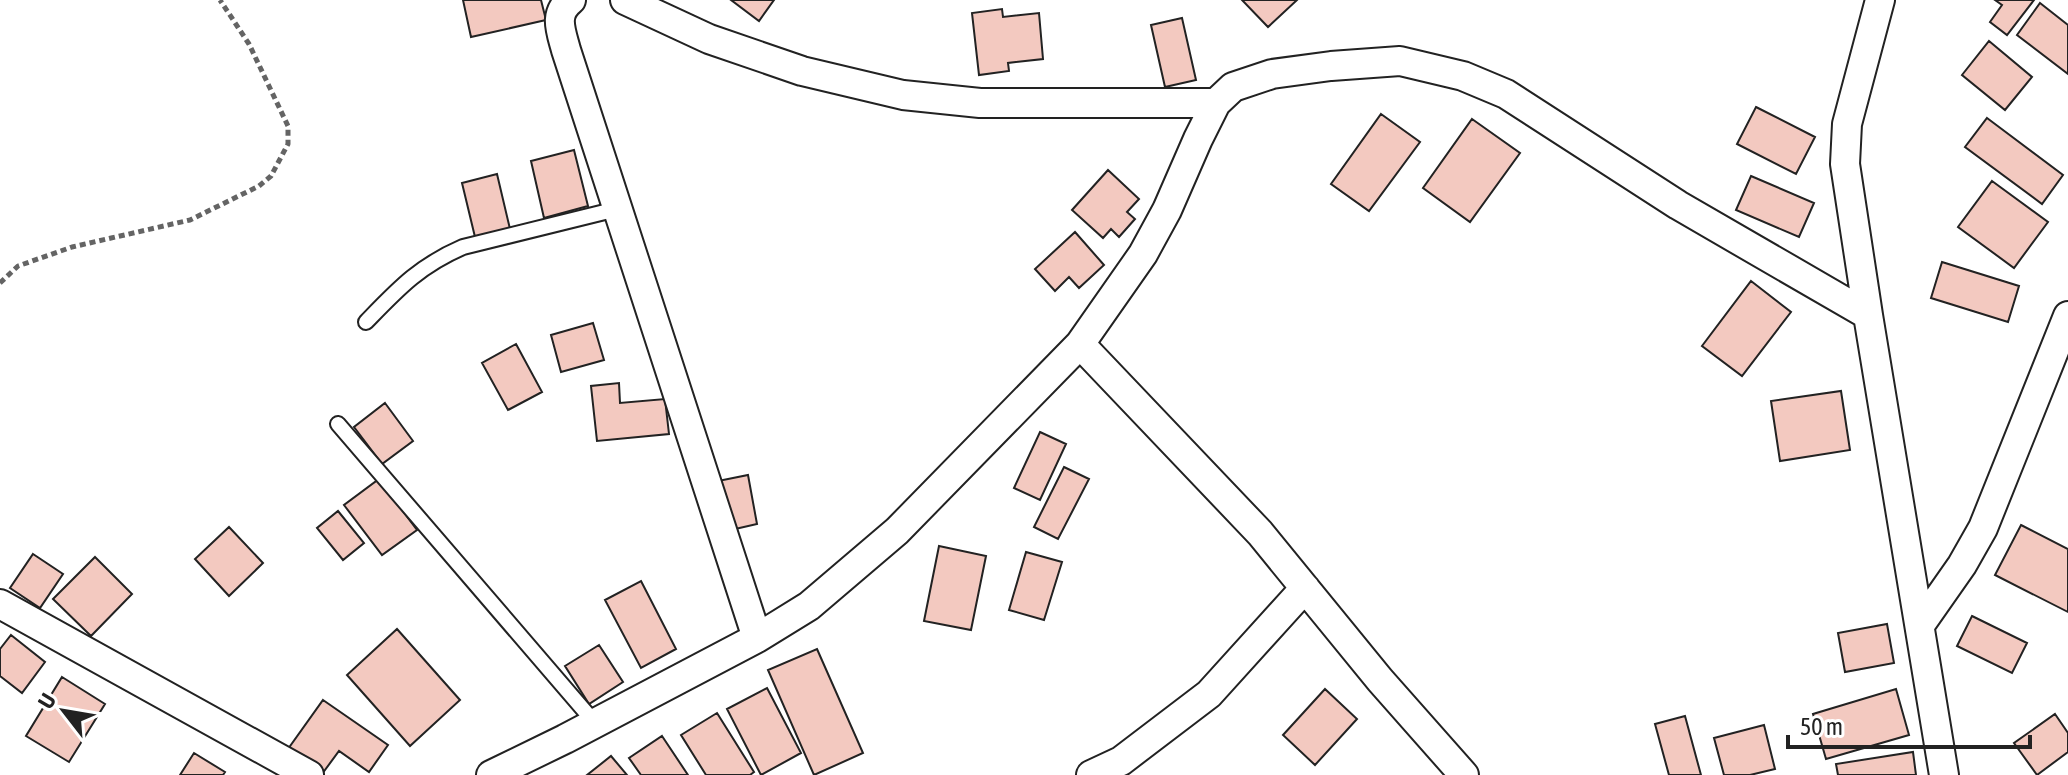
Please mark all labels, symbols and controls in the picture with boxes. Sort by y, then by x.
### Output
north arrow [24,671,104,751]
text: U [32,688,61,713]
scale bar [1788,699,2030,749]
text: 50 m [1800,713,1843,740]

